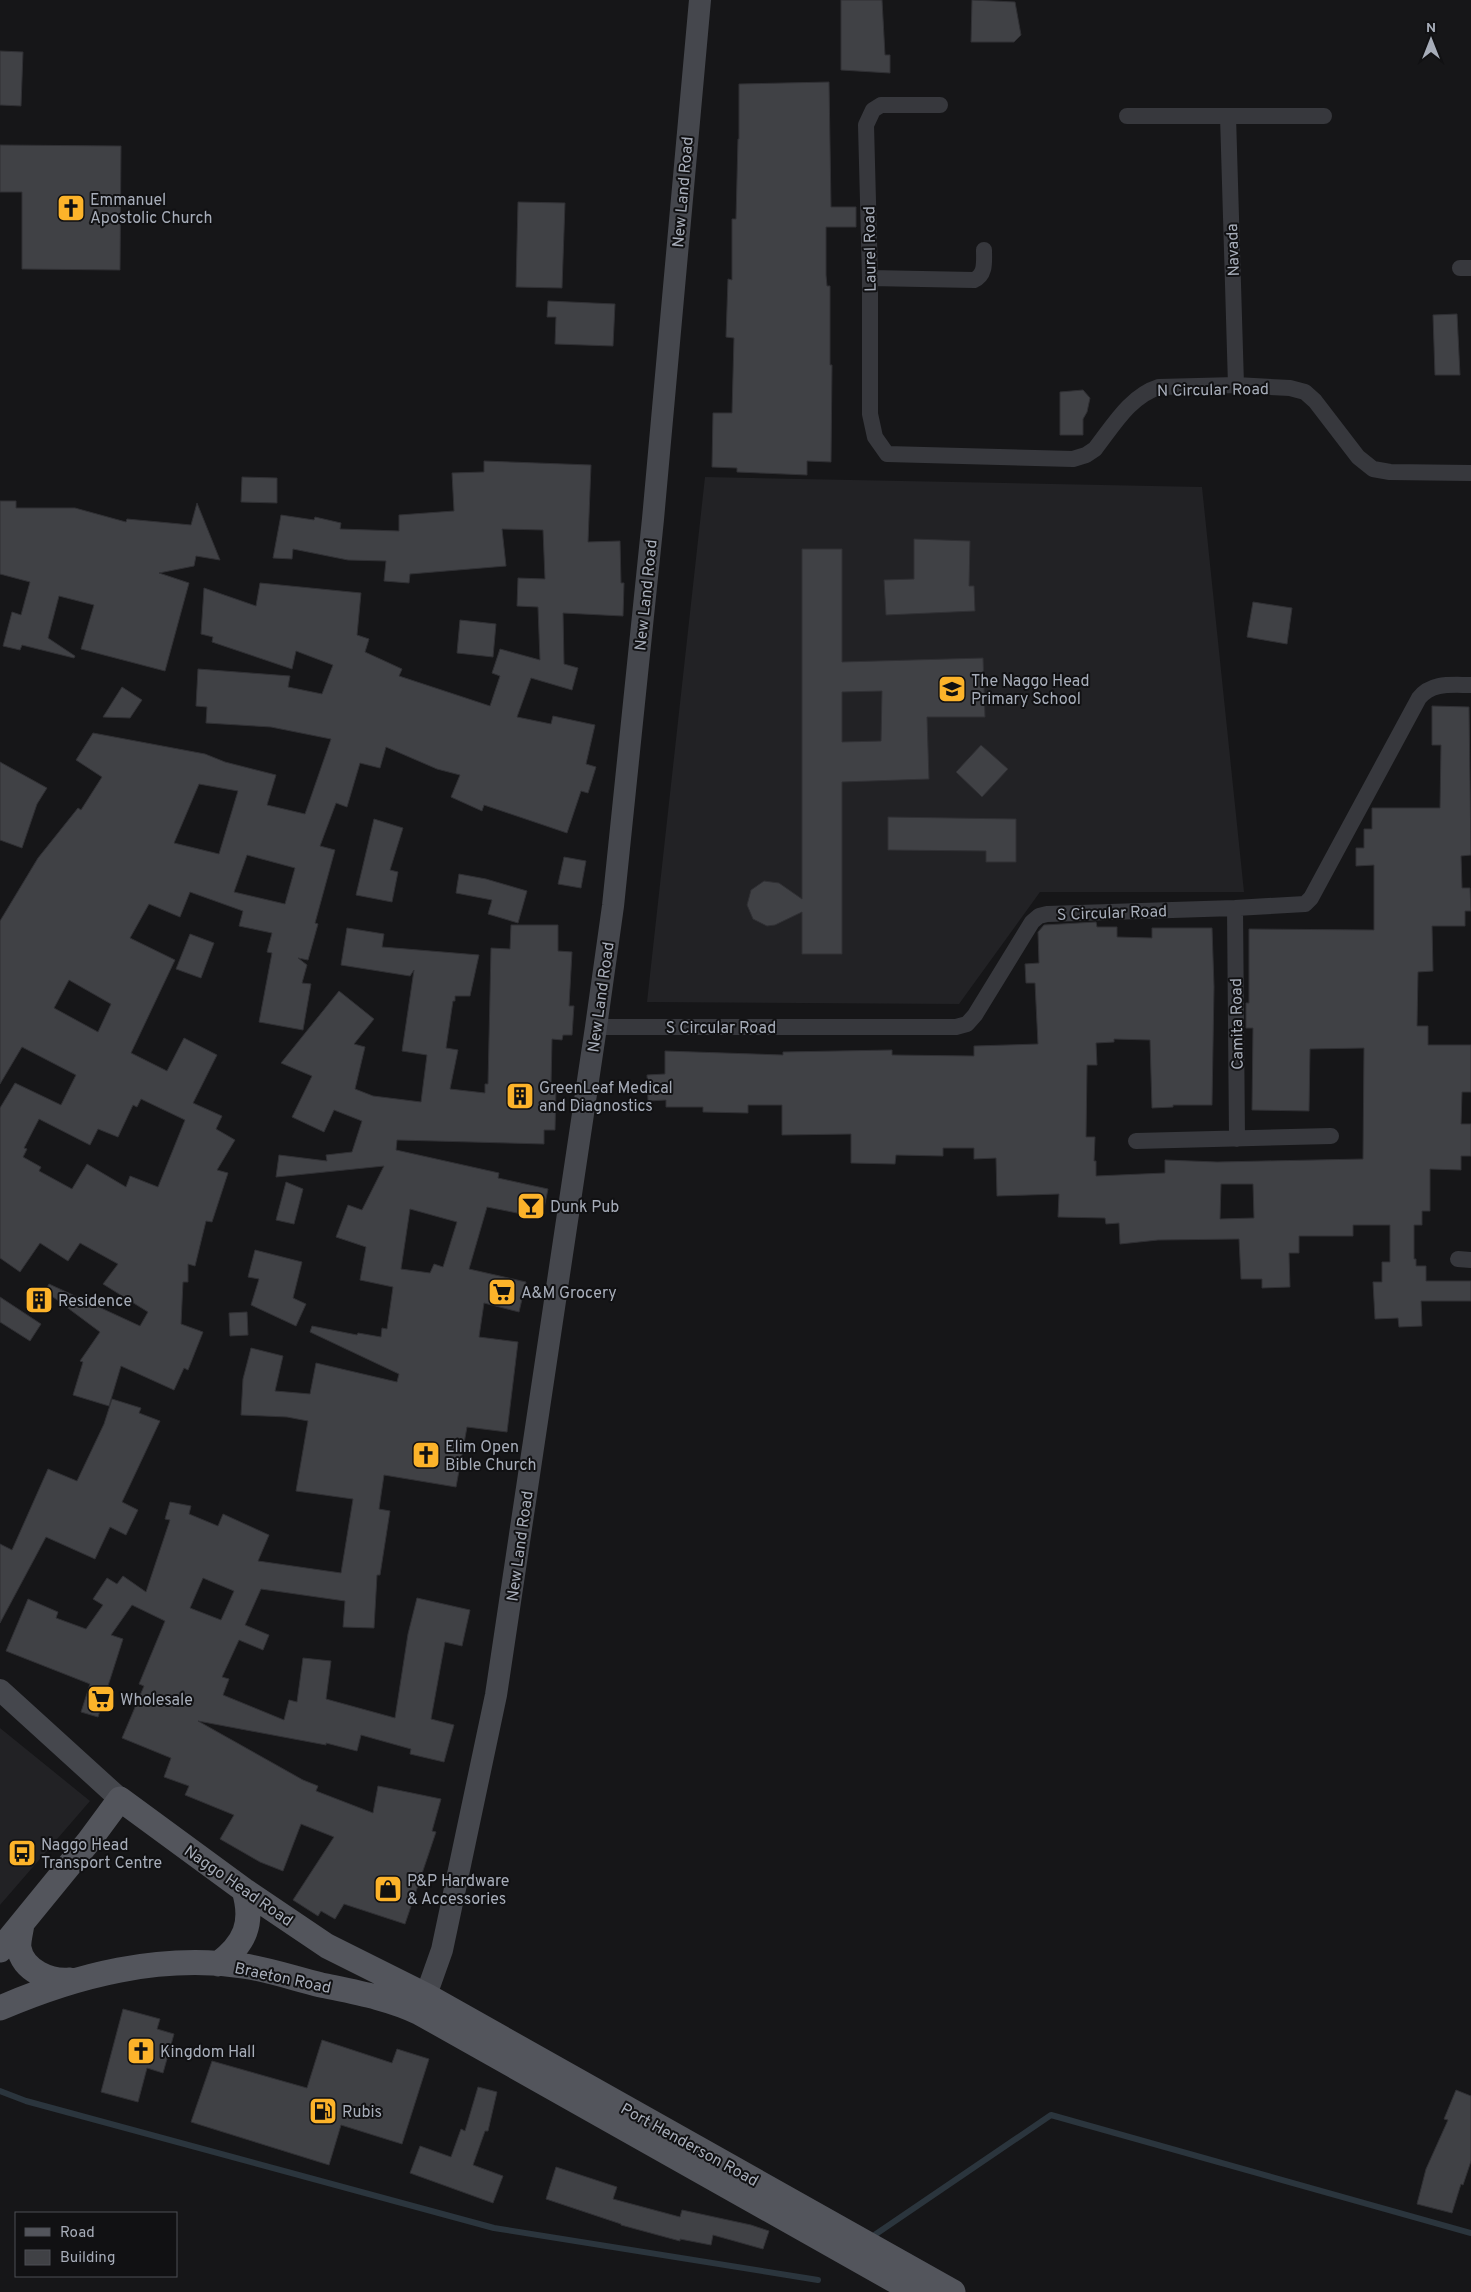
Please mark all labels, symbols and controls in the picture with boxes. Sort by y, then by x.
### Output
north arrow [1406,15,1456,65]
text: N [1426,20,1436,37]
street label: New Land Road [669,136,699,249]
place label: Emmanuel Apostolic Church [90,191,212,229]
church icon: Emmanuel Apostolic Church [56,193,86,223]
street label: Laurel Road [860,206,882,292]
street label: Navada [1223,223,1245,277]
street label: N Circular Road [1157,380,1269,402]
street label: New Land Road [631,539,663,652]
place label: The Naggo Head Primary School [971,672,1089,710]
school or university icon: The Naggo Head Primary School [937,674,967,704]
street label: S Circular Road [1057,902,1168,926]
street label: New Land Road [584,941,620,1054]
street label: Camita Road [1227,978,1249,1070]
street label: S Circular Road [666,1019,776,1039]
place label: GreenLeaf Medical and Diagnostics [539,1079,673,1117]
building icon: GreenLeaf Medical and Diagnostics [505,1081,535,1111]
bar icon: Dunk Pub [516,1191,546,1221]
place label: Dunk Pub [550,1198,619,1218]
supermarket icon: A&M Grocery [487,1277,517,1307]
place label: A&M Grocery [521,1284,617,1304]
building icon: Residence [24,1285,54,1315]
place label: Residence [58,1292,132,1312]
place label: Elim Open Bible Church [445,1438,536,1476]
church icon: Elim Open Bible Church [411,1440,441,1470]
street label: New Land Road [503,1490,539,1603]
supermarket icon: Wholesale [86,1684,116,1714]
place label: Wholesale [120,1691,193,1711]
place label: Naggo Head Transport Centre [41,1836,162,1874]
bus stop icon: Naggo Head Transport Centre [7,1838,37,1868]
street label: Naggo Head Road [180,1842,296,1932]
place label: P&P Hardware & Accessories [407,1872,509,1910]
shop icon: P&P Hardware & Accessories [373,1874,403,1904]
street label: Braeton Road [233,1959,333,1999]
church icon: Kingdom Hall [126,2036,156,2066]
place label: Kingdom Hall [160,2043,255,2063]
fuel station icon: Rubis [308,2096,338,2126]
street label: Port Henderson Road [617,2100,761,2192]
place label: Rubis [342,2103,382,2123]
legend [15,2212,178,2277]
text: Road [60,2224,95,2243]
text: Building [60,2249,115,2268]

